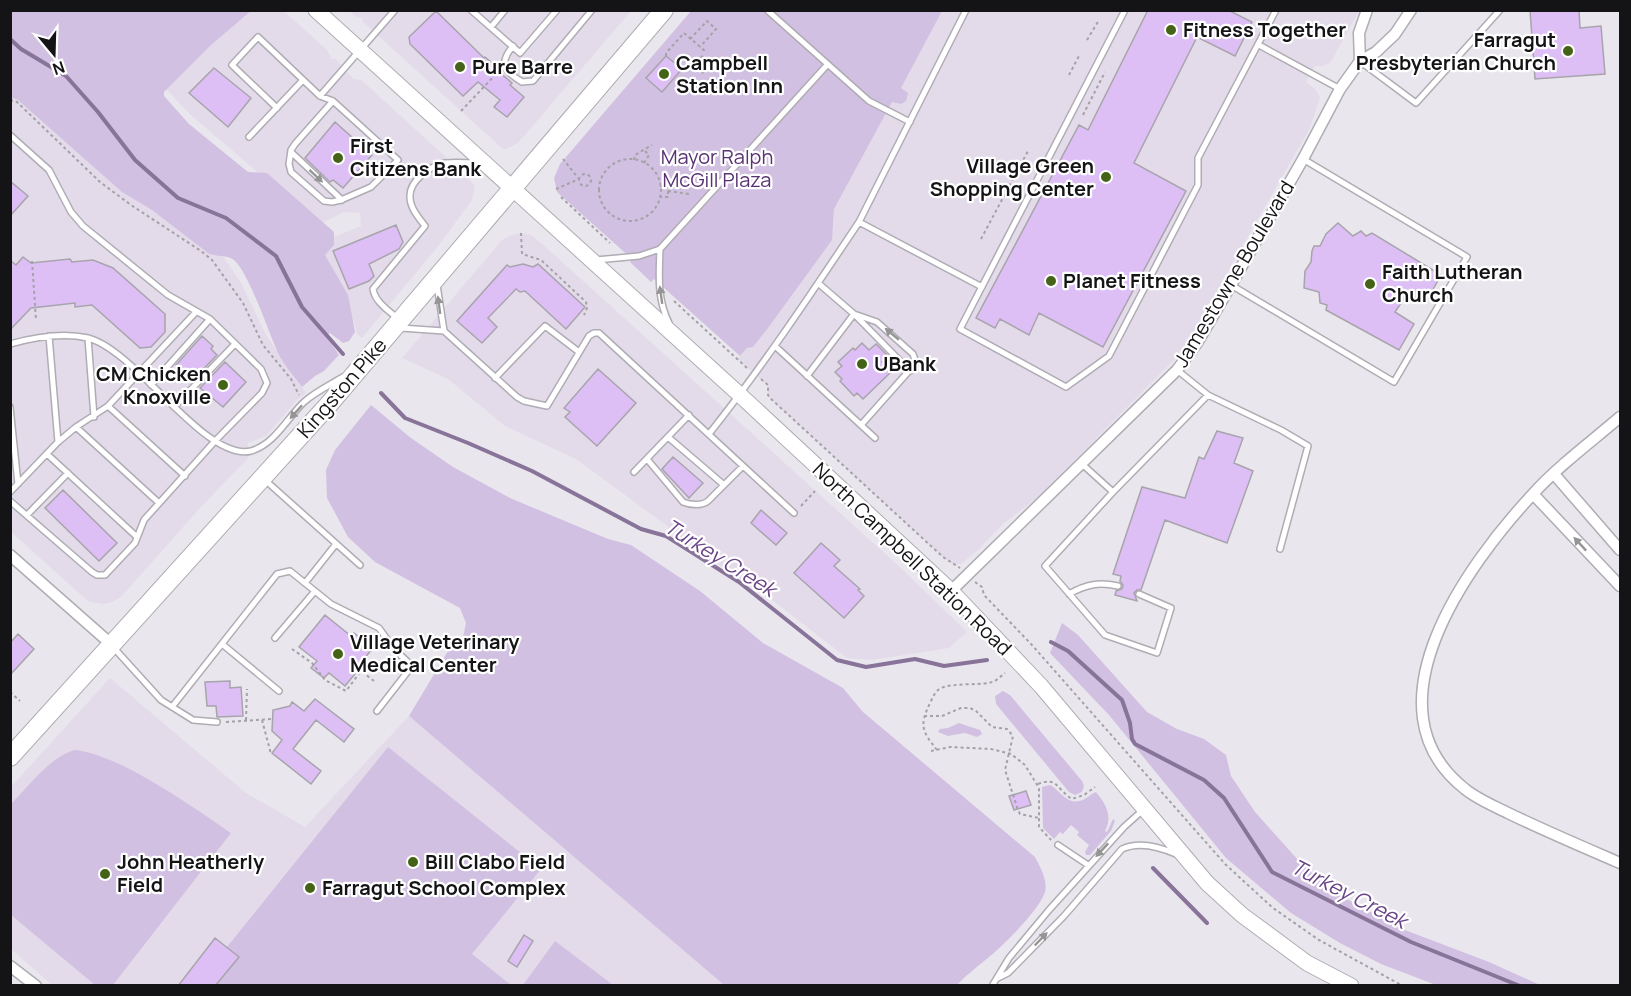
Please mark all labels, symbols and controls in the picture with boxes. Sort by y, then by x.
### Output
place label: Fitness Together [1183,16,1346,43]
marker: Fitness Together [1164,23,1178,37]
north arrow [24,24,84,84]
place label: Farragut Presbyterian Church [1356,26,1556,76]
marker: Farragut Presbyterian Church [1561,44,1575,58]
place label: Campbell Station Inn [676,49,783,99]
place label: Pure Barre [472,53,573,80]
text: N [50,56,68,80]
marker: Pure Barre [453,60,467,74]
marker: Campbell Station Inn [657,67,671,81]
place label: First Citizens Bank [350,132,482,182]
park label: Mayor Ralph McGill Plaza [661,143,773,193]
marker: First Citizens Bank [331,151,345,165]
place label: Village Green Shopping Center [930,152,1094,202]
one-way arrow [309,169,324,183]
marker: Village Green Shopping Center [1099,170,1113,184]
street label: Jamestowne Boulevard [1167,176,1300,372]
place label: Faith Lutheran Church [1382,258,1523,308]
place label: Planet Fitness [1063,267,1201,294]
marker: Planet Fitness [1044,274,1058,288]
marker: Faith Lutheran Church [1363,277,1377,291]
one-way arrow [656,286,665,305]
one-way arrow [435,295,444,314]
one-way arrow [884,328,900,341]
street label: Kingston Pike [291,332,393,443]
place label: UBank [874,350,937,377]
marker: UBank [855,357,869,371]
place label: CM Chicken Knoxville [96,360,211,410]
marker: CM Chicken Knoxville [216,378,230,392]
one-way arrow [289,404,303,419]
street label: North Campbell Station Road [807,456,1018,661]
water label: Turkey Creek [660,512,784,604]
one-way arrow [1574,537,1588,551]
place label: Village Veterinary Medical Center [350,628,520,678]
marker: Village Veterinary Medical Center [331,647,345,661]
one-way arrow [1095,843,1109,858]
place label: John Heatherly Field [117,848,265,898]
place label: Bill Clabo Field [425,848,565,875]
water label: Turkey Creek [1287,852,1414,935]
marker: Bill Clabo Field [406,855,420,869]
marker: John Heatherly Field [98,867,112,881]
place label: Farragut School Complex [322,874,566,901]
marker: Farragut School Complex [303,881,317,895]
one-way arrow [1034,931,1048,946]

